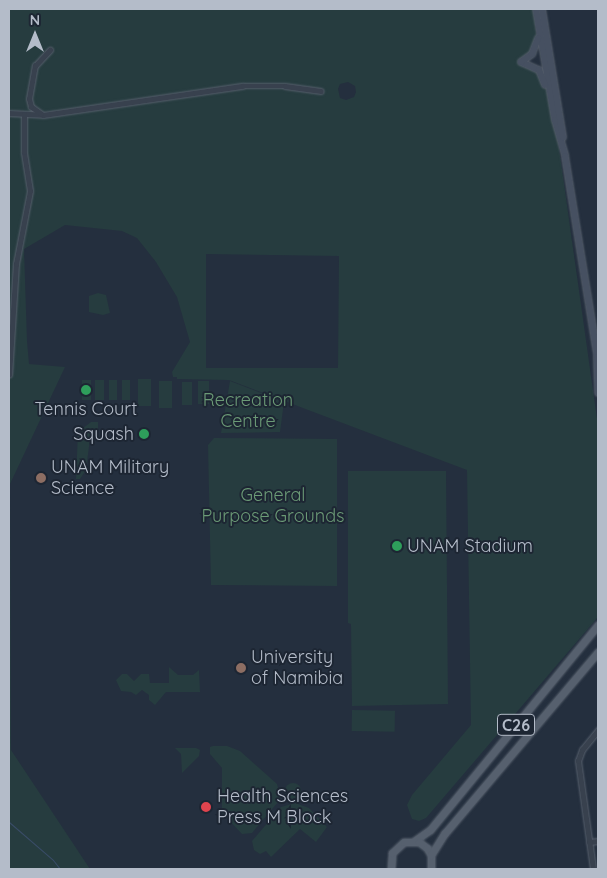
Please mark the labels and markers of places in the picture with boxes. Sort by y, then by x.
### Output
marker: Tennis Court [80,384,92,396]
place label: Tennis Court [35,398,137,420]
place label: Squash [73,423,134,445]
marker: Squash [138,428,150,440]
place label: UNAM Military Science [51,457,169,499]
marker: UNAM Military Science [35,472,47,484]
place label: UNAM Stadium [407,535,533,557]
marker: UNAM Stadium [391,540,403,552]
place label: University of Namibia [251,647,343,690]
marker: University of Namibia [235,662,247,674]
place label: Health Sciences Press M Block [217,786,348,829]
marker: Health Sciences Press M Block [199,800,213,814]

